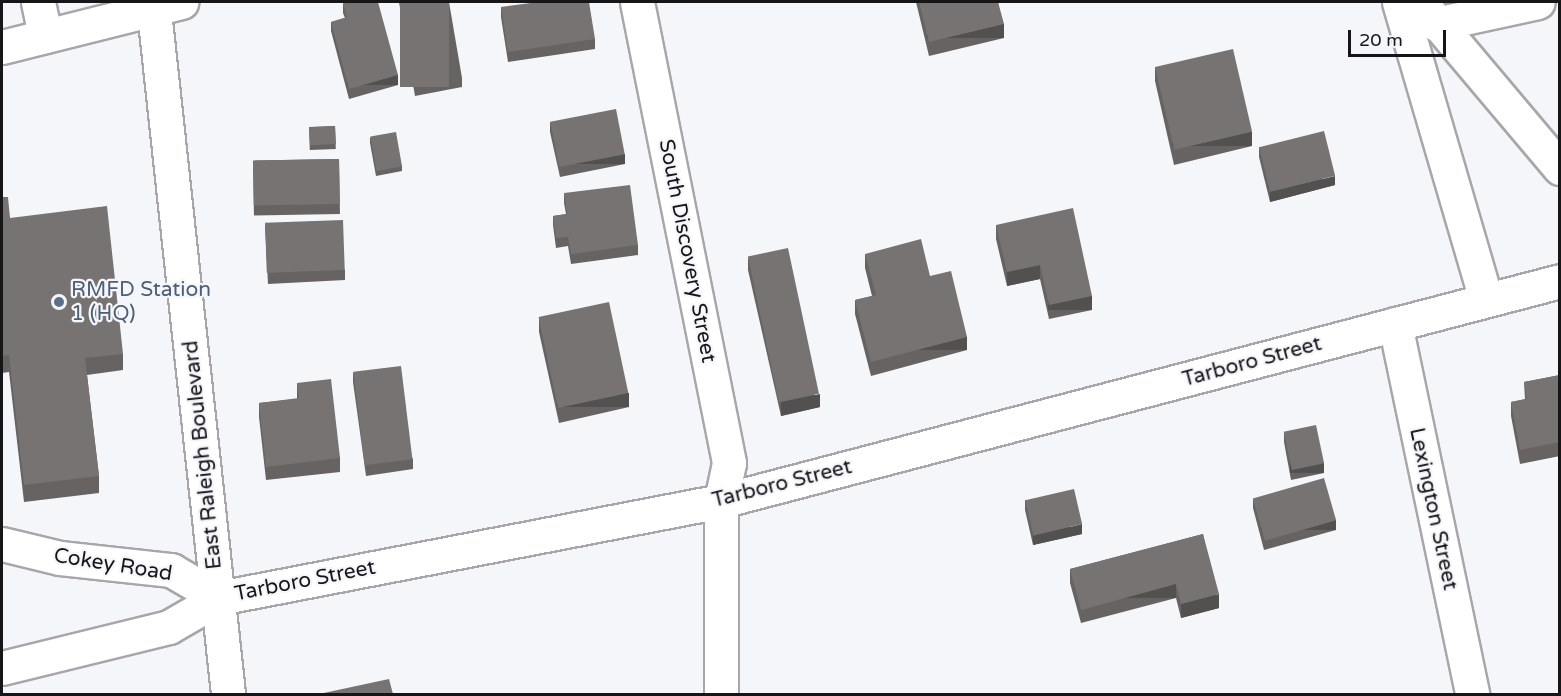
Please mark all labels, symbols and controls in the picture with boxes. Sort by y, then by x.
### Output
scale bar [1351,18,1448,56]
text: 20 m [1359,29,1403,51]
street label: South Discovery Street [653,137,721,365]
place label: RMFD Station 1 (HQ) [71,277,211,327]
marker: RMFD Station 1 (HQ) [52,295,66,309]
street label: Tarboro Street [1180,331,1324,393]
street label: East Raleigh Boulevard [178,339,228,571]
street label: Lexington Street [1403,425,1463,593]
street label: Tarboro Street [710,454,854,514]
street label: Cokey Road [52,543,174,587]
street label: Tarboro Street [232,555,378,607]

